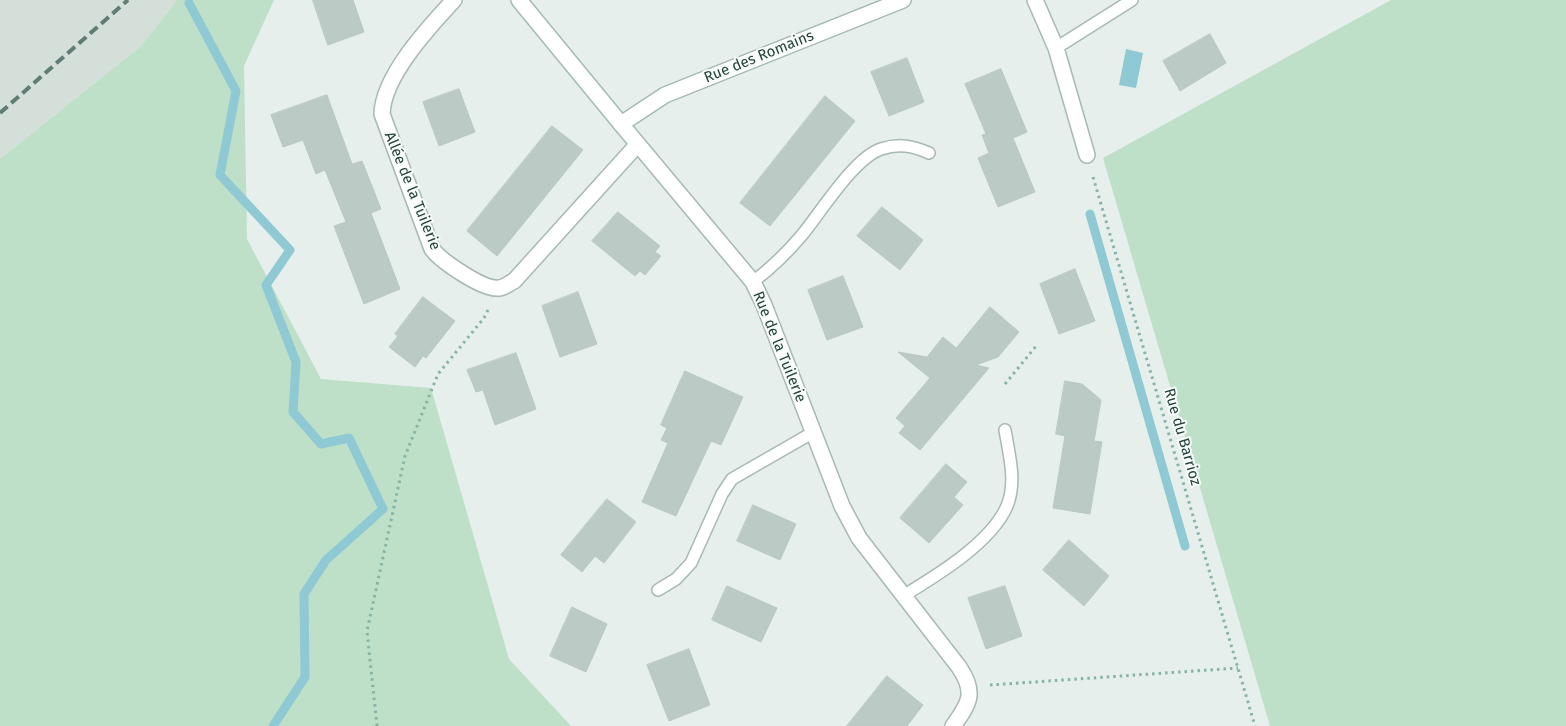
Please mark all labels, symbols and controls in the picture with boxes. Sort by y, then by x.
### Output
street label: Rue des Romains [702,27,816,87]
street label: Allée de la Tuilerie [380,129,444,253]
street label: Rue de la Tuilerie [748,289,810,405]
street label: Rue du Barrioz [1160,386,1204,488]

